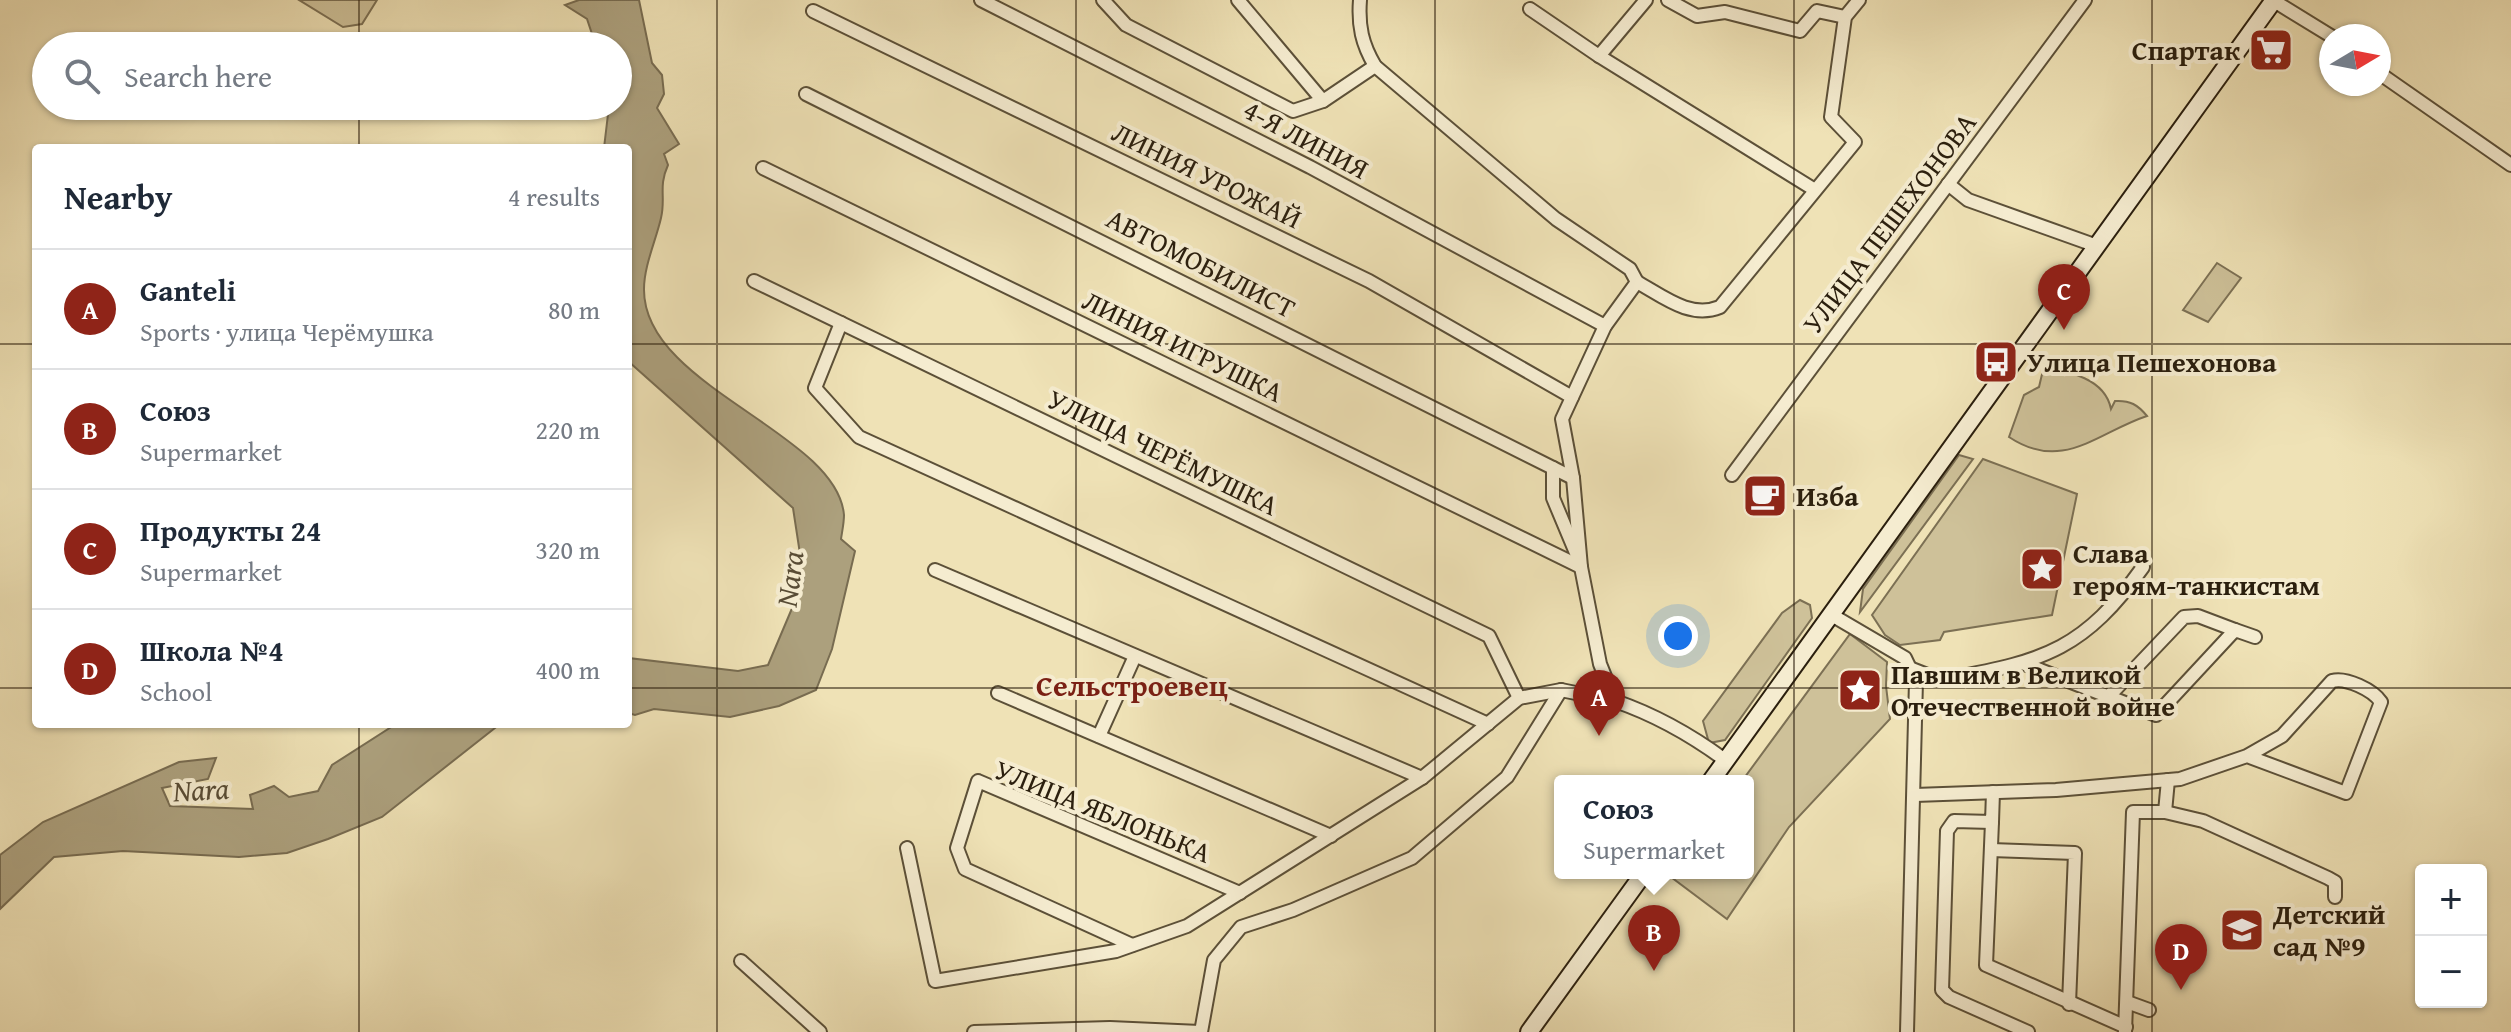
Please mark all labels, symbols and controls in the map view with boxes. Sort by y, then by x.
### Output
north arrow [2319,24,2391,96]
supermarket icon: Спартак [2247,26,2295,74]
place label: Спартак [2132,29,2241,70]
search box [32,32,632,120]
icon: search [60,54,104,98]
text: Search here [124,54,272,98]
street label: 4-Я ЛИНИЯ [1236,88,1376,189]
street label: УЛИЦА ПЕШЕХОНОВА [1792,104,1985,342]
street label: ЛИНИЯ УРОЖАЙ [1105,111,1309,238]
text: Nearby [64,172,173,221]
text: 4 results [508,177,600,216]
street label: АВТОМОБИЛИСТ [1100,197,1303,328]
pin: C [2038,264,2090,330]
text: Ganteli [140,268,236,312]
street label: ЛИНИЯ ИГРУШКА [1076,279,1291,412]
text: A [82,290,98,329]
text: 80 m [548,290,600,329]
text: Sports · улица Черёмушка [140,312,434,351]
bus stop icon: Улица Пешехонова [1972,338,2020,386]
place label: Улица Пешехонова [2027,341,2277,382]
street label: УЛИЦА ЧЕРЁМУШКА [1041,378,1285,525]
text: Союз [140,388,211,432]
text: B [82,410,98,449]
text: 220 m [535,410,600,449]
text: Supermarket [140,432,282,471]
cafe icon: Изба [1741,472,1789,520]
place label: Изба [1796,475,1859,516]
text: Продукты 24 [140,508,322,552]
text: C [83,530,97,569]
text: 320 m [535,530,600,569]
place label: Слава героям-танкистам [2073,532,2320,605]
place icon: Слава героям-танкистам [2018,545,2066,593]
water label: Nara [764,548,814,610]
text: Supermarket [140,552,282,591]
your location [1658,616,1698,656]
text: Школа №4 [140,628,284,672]
text: D [82,650,98,689]
text: 400 m [535,650,600,689]
place label: Павшим в Великой Отечественной войне [1891,653,2175,726]
district label: Сельстроевец [1036,663,1228,707]
place icon: Павшим в Великой Отечественной войне [1836,666,1884,714]
pin: A [1573,670,1625,736]
text: School [140,672,212,711]
street label: УЛИЦА ЯБЛОНЬКА [989,748,1218,873]
water label: Nara [171,766,230,812]
popup [1554,775,1754,879]
text: Союз [1583,786,1654,830]
text: Supermarket [1583,830,1725,869]
map controls [2415,864,2487,1008]
button: + [2415,864,2487,936]
place label: Детский сад №9 [2272,893,2385,966]
pin: B [1628,905,1680,971]
school or university icon: Детский сад №9 [2218,906,2266,954]
pin: D [2155,924,2207,990]
button: − [2415,936,2487,1008]

